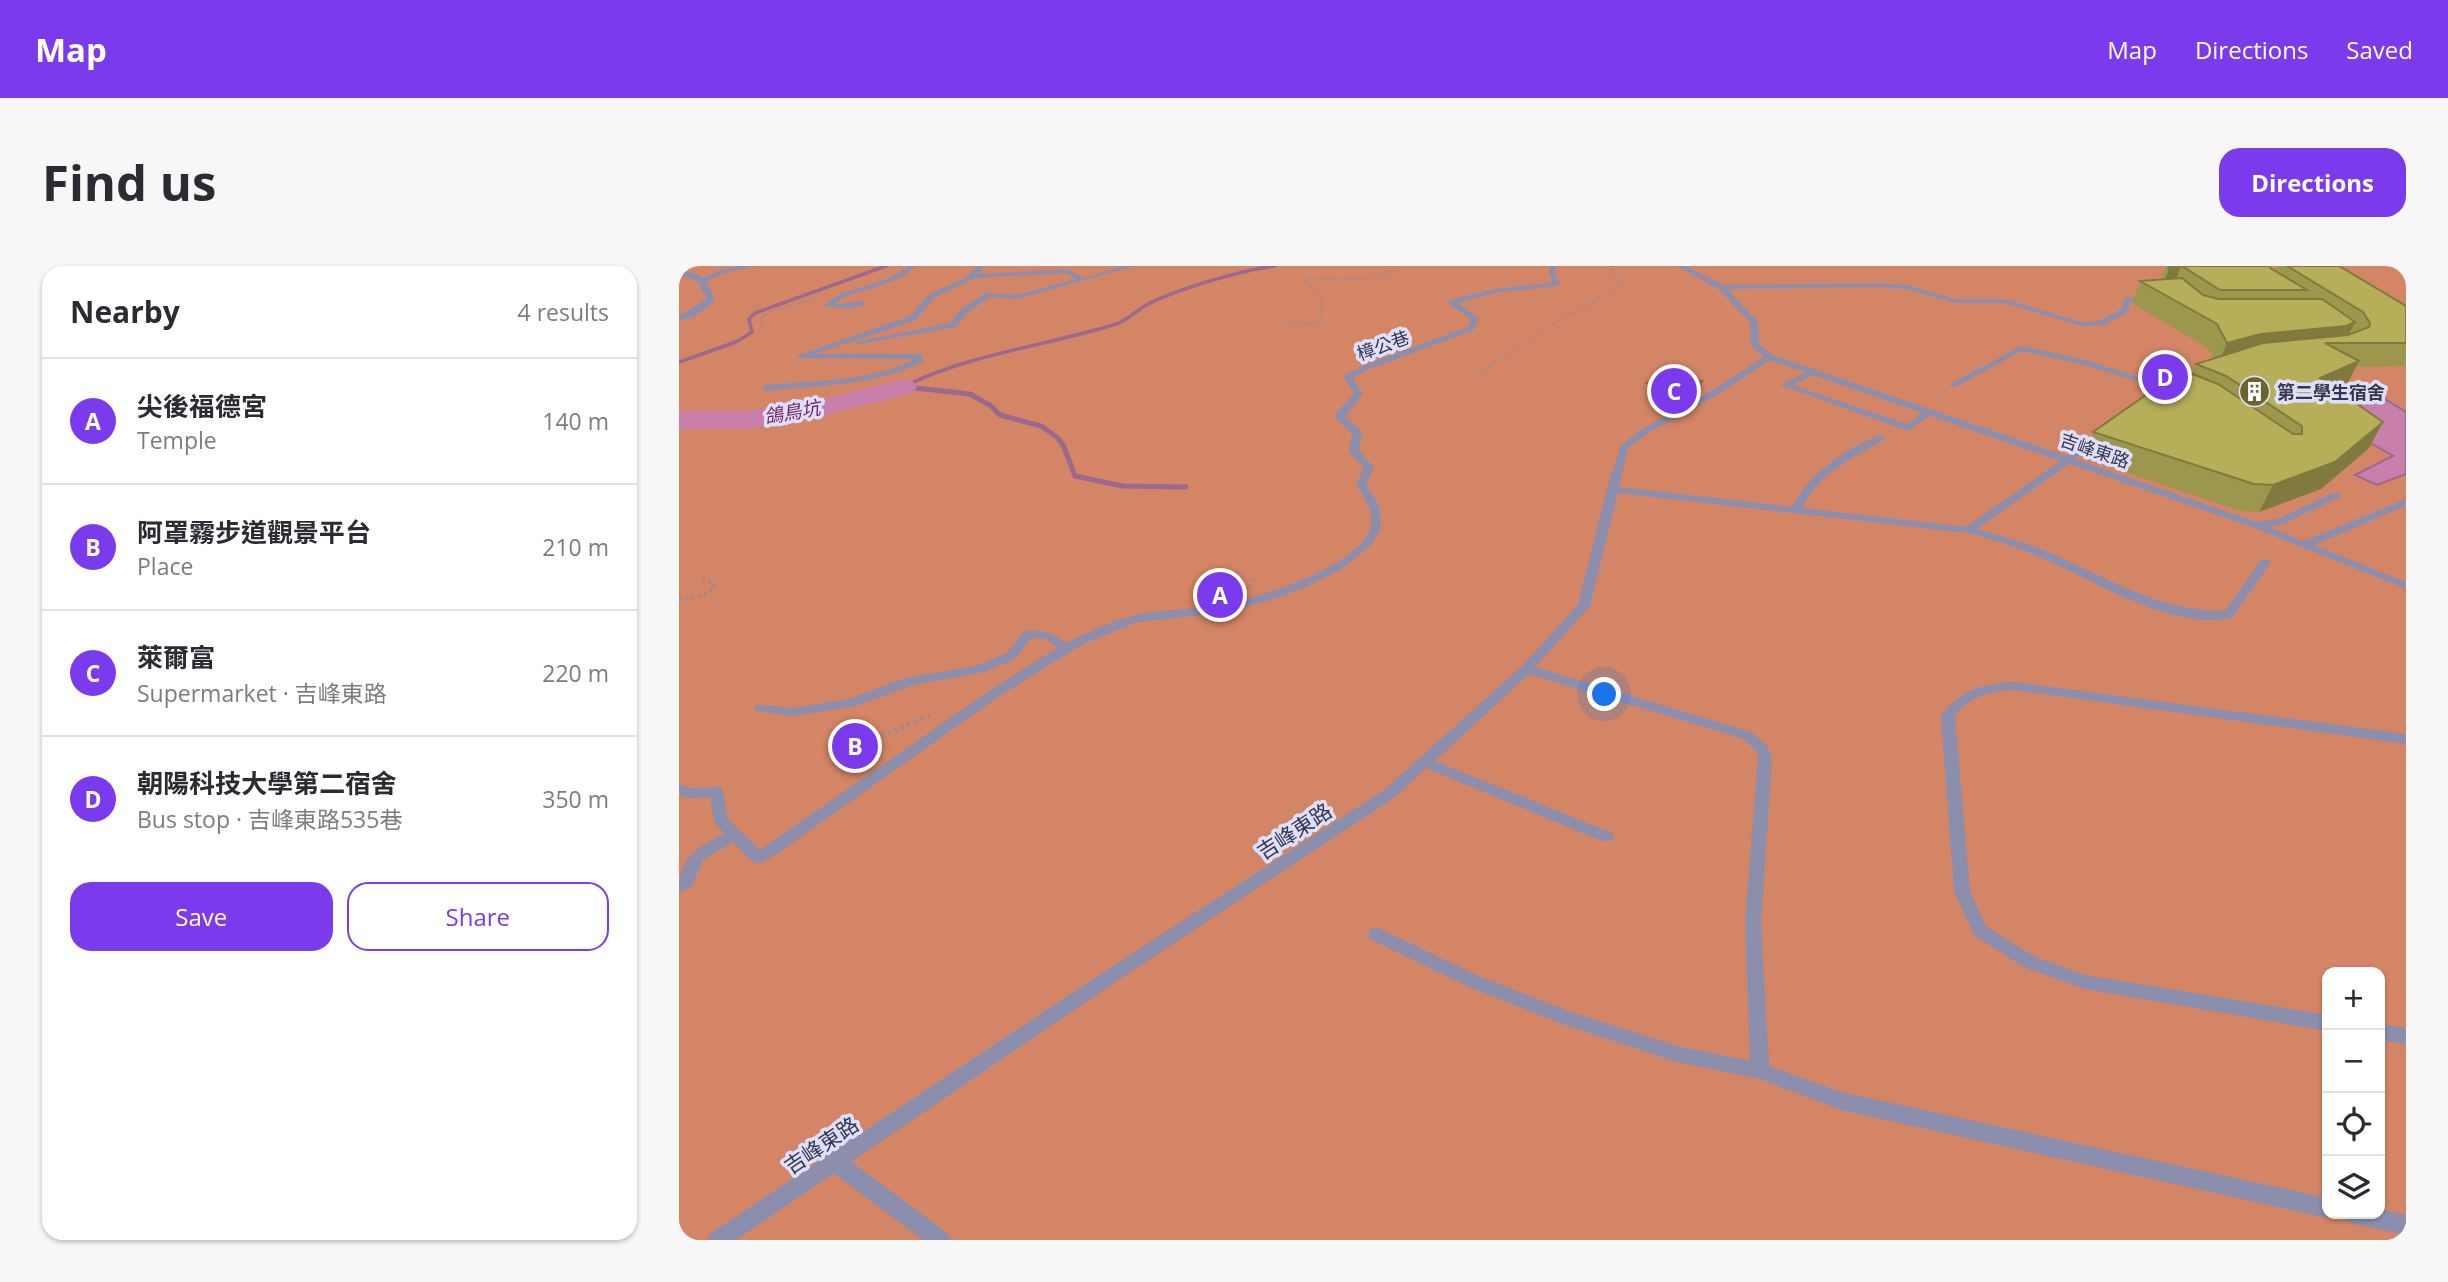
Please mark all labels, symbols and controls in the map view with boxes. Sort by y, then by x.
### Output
text: Map [35,27,107,72]
text: Map [2107,33,2157,66]
text: Directions [2195,33,2308,66]
text: Saved [2346,33,2413,66]
button: Directions [2219,148,2406,217]
text: Find us [42,149,216,215]
text: Nearby [70,291,180,332]
text: 4 results [518,296,609,328]
street label: 樟公巷 [1354,324,1412,366]
pin: D [2142,351,2188,403]
pin: C [1651,365,1697,417]
building icon: 第二學生宿舍 [2237,375,2271,409]
place label: 第二學生宿舍 [2277,380,2385,404]
text: 尖後福德宮 [137,388,267,424]
water label: 鴿鳥坑 [762,394,825,430]
text: A [85,405,101,437]
text: 140 m [542,405,609,437]
text: Temple [137,424,217,456]
street label: 吉峰東路 [2057,427,2133,473]
text: 阿罩霧步道觀景平台 [137,514,371,550]
text: B [85,531,101,563]
text: 210 m [542,531,609,563]
text: Place [137,550,193,582]
pin: A [1197,569,1243,621]
text: 萊爾富 [137,639,215,675]
text: C [86,657,100,689]
text: 220 m [542,657,609,689]
text: Supermarket · 吉峰東路 [137,677,387,709]
your location [1587,677,1621,711]
pin: B [832,720,878,772]
text: 朝陽科技大學第二宿舍 [137,765,397,801]
text: D [84,783,102,815]
text: 350 m [542,783,609,815]
street label: 吉峰東路 [1251,796,1337,866]
text: Bus stop · 吉峰東路535巷 [137,803,402,835]
button: Save [70,882,333,951]
button: Share [347,882,609,951]
map controls [2322,967,2385,1219]
button: + [2322,967,2385,1030]
button: − [2322,1030,2385,1093]
button: locate [2322,1093,2385,1156]
street label: 吉峰東路 [778,1110,864,1180]
button: layers [2322,1156,2385,1219]

